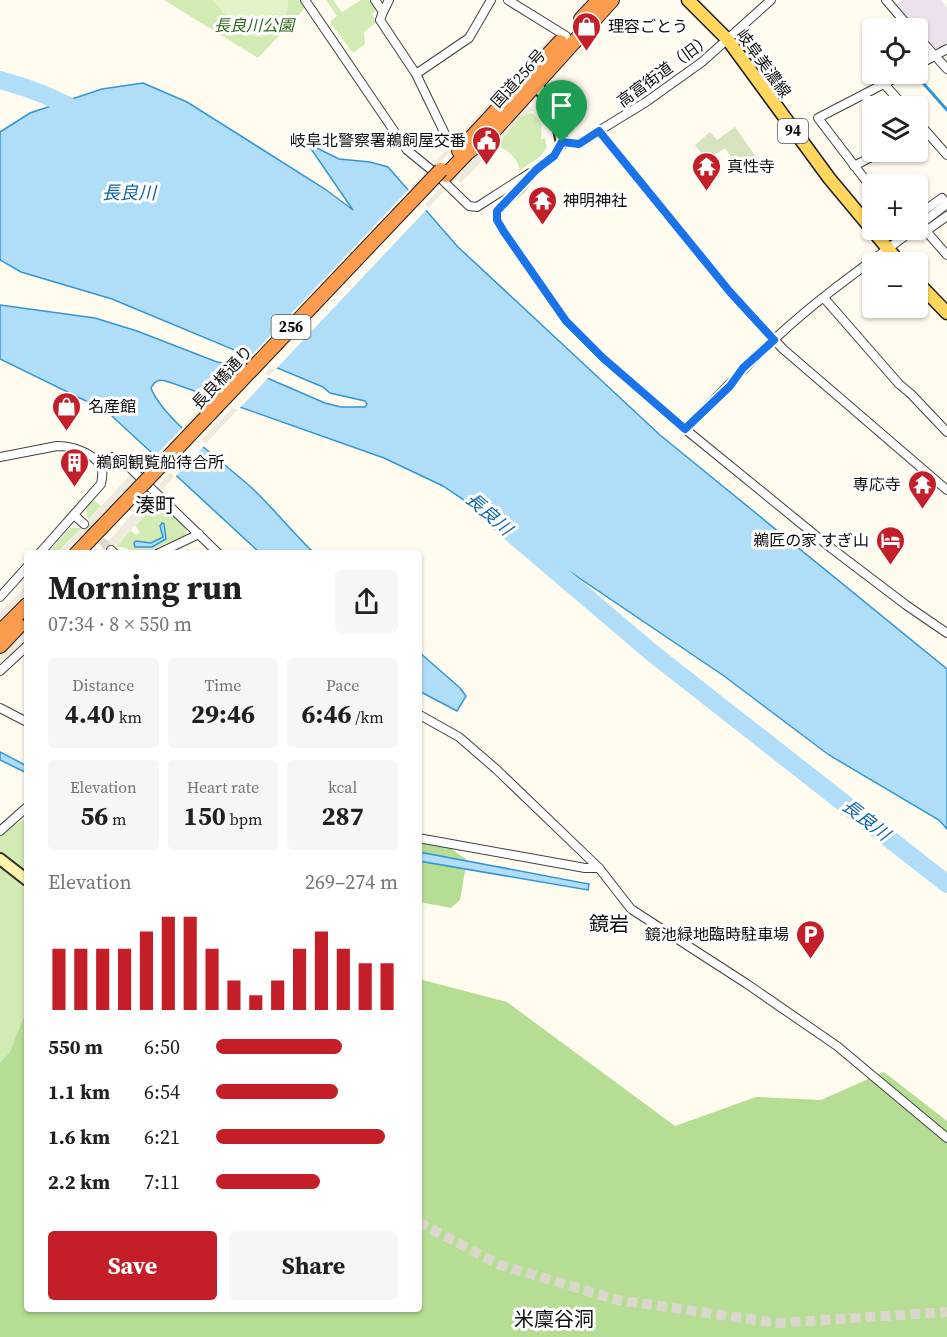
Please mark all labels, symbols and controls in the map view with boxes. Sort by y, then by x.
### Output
shop icon: 理容ごとう [571,10,603,52]
park label: 長良川公園 [214,14,296,36]
place label: 理容ごとう [608,15,688,37]
map controls [862,18,928,318]
button: locate [862,18,928,84]
street label: 岐阜美濃線 [732,24,796,102]
street label: 高富街道（旧） [612,28,716,112]
street label: 国道256号 [486,44,550,112]
pin [536,80,587,142]
icon: arrive [545,89,578,122]
button: layers [862,96,928,162]
road number: 94 [778,119,808,143]
public building icon: 岐阜北警察署鵜飼屋交番 [471,124,503,166]
place label: 岐阜北警察署鵜飼屋交番 [290,129,466,151]
temple icon: 真性寺 [690,150,722,192]
place label: 真性寺 [727,155,775,177]
button: + [862,174,928,240]
water label: 長良川 [102,180,158,205]
temple icon: 神明神社 [526,184,558,226]
place label: 神明神社 [563,189,627,211]
button: − [862,252,928,318]
road number: 256 [272,315,310,339]
street label: 長良橋通り [187,340,257,414]
shop icon: 名産館 [51,390,83,432]
place label: 名産館 [88,395,136,417]
building icon: 鵜飼観覧船待合所 [59,446,91,488]
place label: 鵜飼観覧船待合所 [96,451,224,473]
temple icon: 専応寺 [906,468,938,510]
place label: 専応寺 [853,473,901,495]
water label: 長良川 [461,486,519,542]
district label: 湊町 [135,491,175,519]
hotel icon: 鵜匠の家 すぎ山 [874,524,906,566]
place label: 鵜匠の家 すぎ山 [753,529,869,551]
text: Morning run [48,565,242,610]
button: share [335,570,398,633]
text: 07:34 · 8 × 550 m [48,610,192,638]
text: Distance [72,674,134,696]
text: Time [204,674,242,696]
text: Pace [326,674,359,696]
text: 4.40 [65,696,115,732]
text: 29:46 [191,696,255,732]
text: 6:46 [302,696,352,732]
text: km [115,706,142,728]
text: /km [352,706,384,728]
text: Elevation [70,776,137,798]
text: Heart rate [187,776,259,798]
text: kcal [328,776,357,798]
water label: 長良川 [837,793,897,847]
text: 56 [80,798,108,834]
text: 150 [184,798,226,834]
text: 287 [322,798,364,834]
text: m [108,808,127,830]
text: bpm [226,808,262,830]
text: Elevation [48,868,132,896]
text: 269–274 m [305,868,398,896]
district label: 鏡岩 [589,910,629,938]
parking icon: 鏡池緑地臨時駐車場 [794,918,826,960]
place label: 鏡池緑地臨時駐車場 [645,923,789,945]
text: 550 m [48,1033,103,1061]
text: 6:50 [144,1033,180,1061]
text: 1.1 km [48,1078,110,1106]
text: 6:54 [144,1078,180,1106]
text: 1.6 km [48,1123,110,1151]
text: 6:21 [144,1123,180,1151]
text: 2.2 km [48,1168,110,1196]
text: 7:11 [144,1168,180,1196]
button: Save [48,1231,217,1300]
button: Share [229,1231,398,1300]
district label: 米廩谷洞 [514,1305,594,1333]

